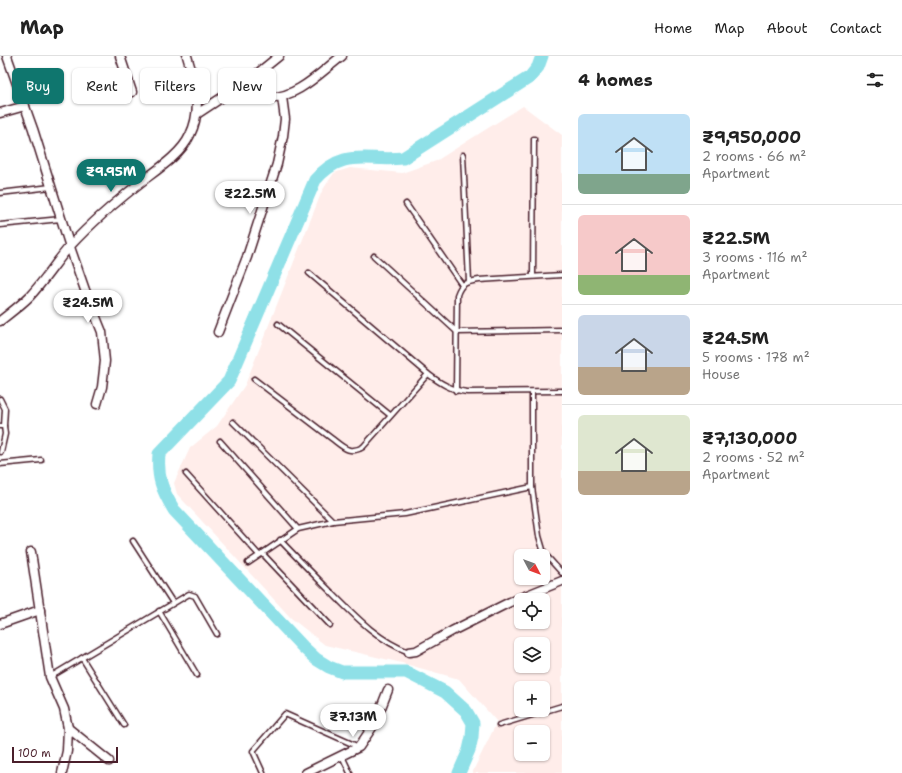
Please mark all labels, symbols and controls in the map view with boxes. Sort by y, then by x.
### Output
text: Map [20,15,64,40]
text: Home [654,19,693,37]
text: Map [715,19,745,37]
text: About [767,19,808,37]
text: Contact [830,19,882,37]
chip: Buy [12,68,64,104]
chip: Rent [72,68,132,104]
chip: Filters [140,68,210,104]
chip: New [218,68,276,104]
text: 4 homes [578,69,653,91]
icon: filters [864,69,886,91]
text: ₹9,950,000 [702,126,801,148]
icon: home [610,130,658,178]
text: 2 rooms · 66 m² [702,148,806,165]
pin: ₹9.95M [78,159,144,193]
text: ₹9.95M [86,163,136,180]
text: Apartment [702,165,770,182]
pin: ₹22.5M [217,181,283,215]
text: ₹22.5M [224,185,276,202]
text: ₹22.5M [702,227,770,249]
icon: home [610,231,658,279]
text: 3 rooms · 116 m² [702,249,808,266]
text: Apartment [702,266,770,283]
pin: ₹24.5M [55,290,121,324]
text: ₹24.5M [62,294,114,311]
text: ₹24.5M [702,327,769,349]
icon: home [610,331,658,379]
text: 5 rooms · 178 m² [702,349,810,366]
text: House [702,366,740,383]
text: ₹7,130,000 [702,427,797,449]
icon: home [610,431,658,479]
text: 2 rooms · 52 m² [702,449,805,466]
text: Apartment [702,466,770,483]
north arrow [514,549,550,585]
map controls [514,549,550,761]
button: locate [514,593,550,629]
button: layers [514,637,550,673]
button: + [514,681,550,717]
pin: ₹7.13M [320,704,386,738]
text: ₹7.13M [329,708,377,725]
button: − [514,725,550,761]
scale bar [12,745,118,764]
text: 100 m [18,746,51,761]

